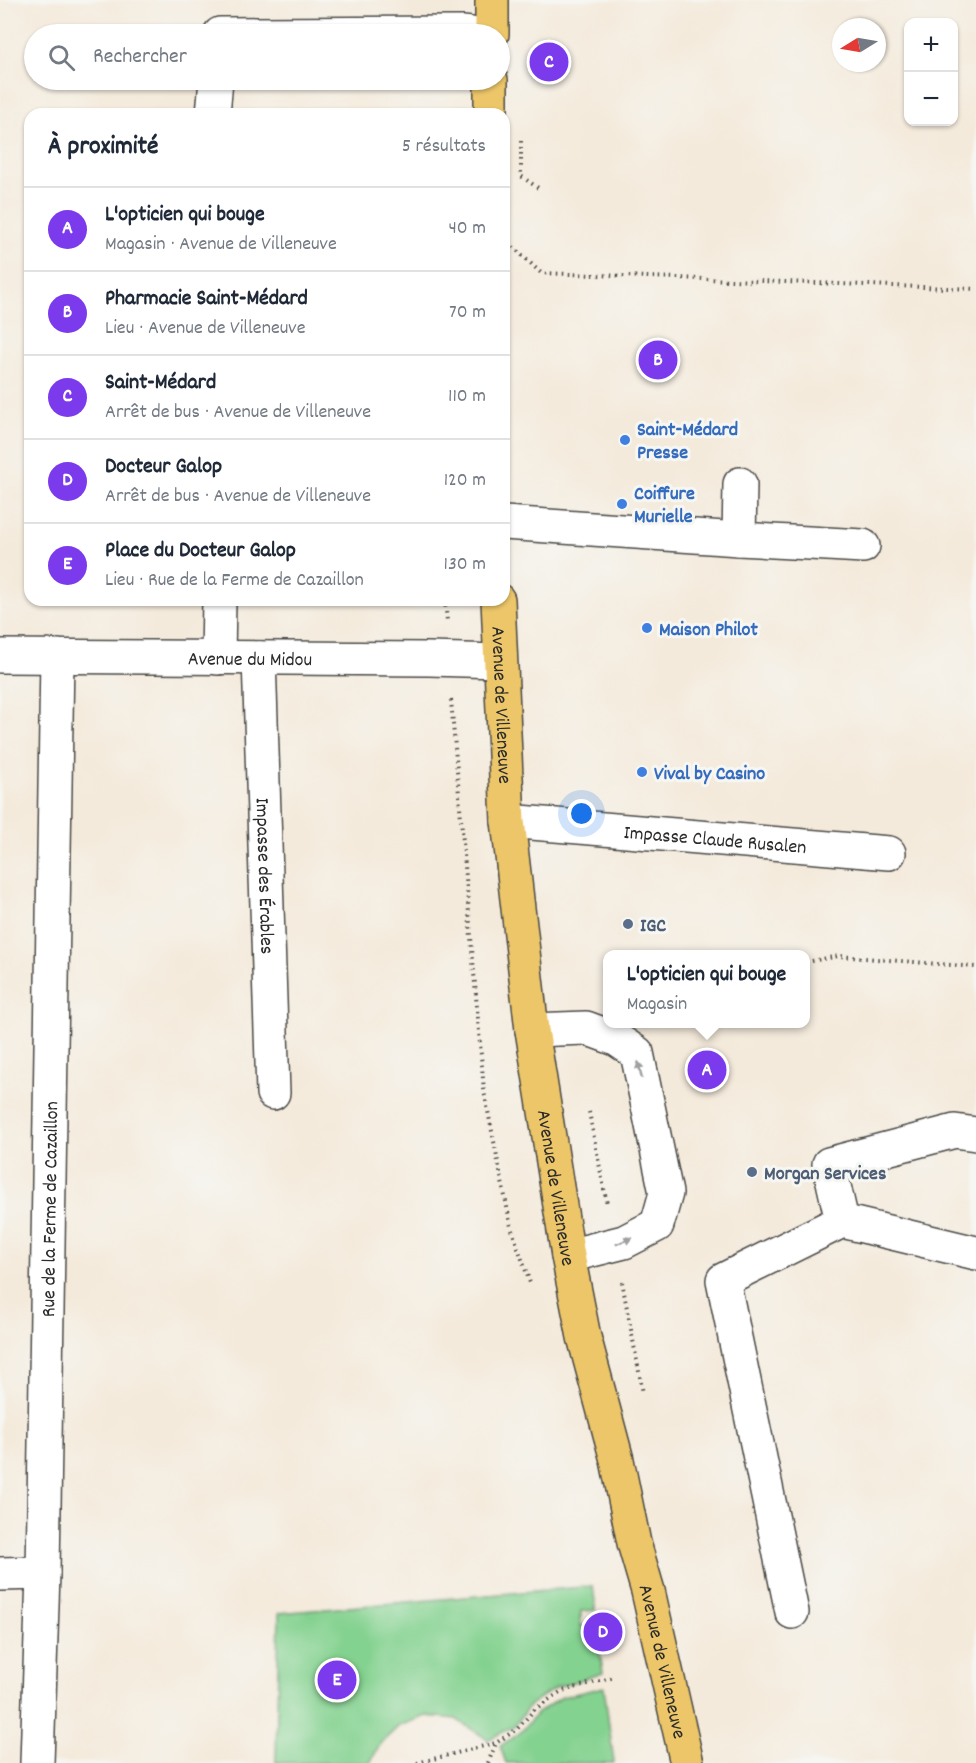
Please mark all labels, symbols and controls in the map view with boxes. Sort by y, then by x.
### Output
north arrow [832,18,886,72]
map controls [904,18,958,126]
button: + [904,18,958,72]
search box [24,24,510,90]
pin: C [530,40,568,84]
icon: search [45,41,78,74]
text: Rechercher [93,42,187,73]
button: − [904,72,958,126]
text: À proximité [48,129,158,166]
text: 5 résultats [402,133,486,161]
text: L'opticien qui bouge [105,200,265,231]
text: A [62,215,73,243]
text: 40 m [448,215,486,243]
text: Magasin · Avenue de Villeneuve [105,231,337,259]
text: Pharmacie Saint-Médard [105,284,308,315]
text: B [63,299,72,327]
text: 70 m [449,299,486,327]
text: Lieu · Avenue de Villeneuve [105,315,305,343]
pin: B [638,338,678,382]
text: Saint-Médard [105,368,216,399]
text: C [63,383,72,411]
text: 110 m [448,383,486,411]
text: Arrêt de bus · Avenue de Villeneuve [105,399,371,427]
place label: Saint-Médard Presse [637,417,738,468]
marker: Saint-Médard Presse [618,433,632,447]
text: Docteur Galop [105,452,222,483]
text: D [62,467,73,495]
text: 120 m [444,467,486,495]
place label: Coiffure Murielle [634,481,695,532]
text: Arrêt de bus · Avenue de Villeneuve [105,483,371,511]
marker: Coiffure Murielle [615,497,629,511]
text: Place du Docteur Galop [105,536,296,567]
text: E [63,551,72,579]
text: 130 m [444,551,486,579]
text: Lieu · Rue de la Ferme de Cazaillon [105,567,364,595]
place label: Maison Philot [659,617,758,645]
marker: Maison Philot [640,621,654,635]
street label: Avenue de Villeneuve [482,626,517,785]
street label: Avenue du Midou [188,646,312,675]
place label: Vival by Casino [654,761,765,789]
marker: Vival by Casino [635,765,649,779]
street label: Impasse des Érables [247,797,280,955]
your location [567,799,596,828]
street label: Impasse Claude Rusalen [623,820,808,863]
place label: IGC [640,913,666,941]
marker: IGC [621,917,635,931]
popup [603,950,810,1028]
text: L'opticien qui bouge [627,960,786,991]
text: Magasin [627,991,687,1019]
pin: A [688,1048,726,1092]
one-way arrow [635,1061,645,1080]
street label: Rue de la Ferme de Cazaillon [36,1101,67,1317]
street label: Avenue de Villeneuve [528,1108,581,1269]
place label: Morgan Services [764,1161,886,1189]
marker: Morgan Services [745,1165,759,1179]
one-way arrow [616,1236,634,1246]
street label: Avenue de Villeneuve [630,1581,692,1742]
pin: D [584,1610,622,1654]
pin: E [318,1658,356,1702]

